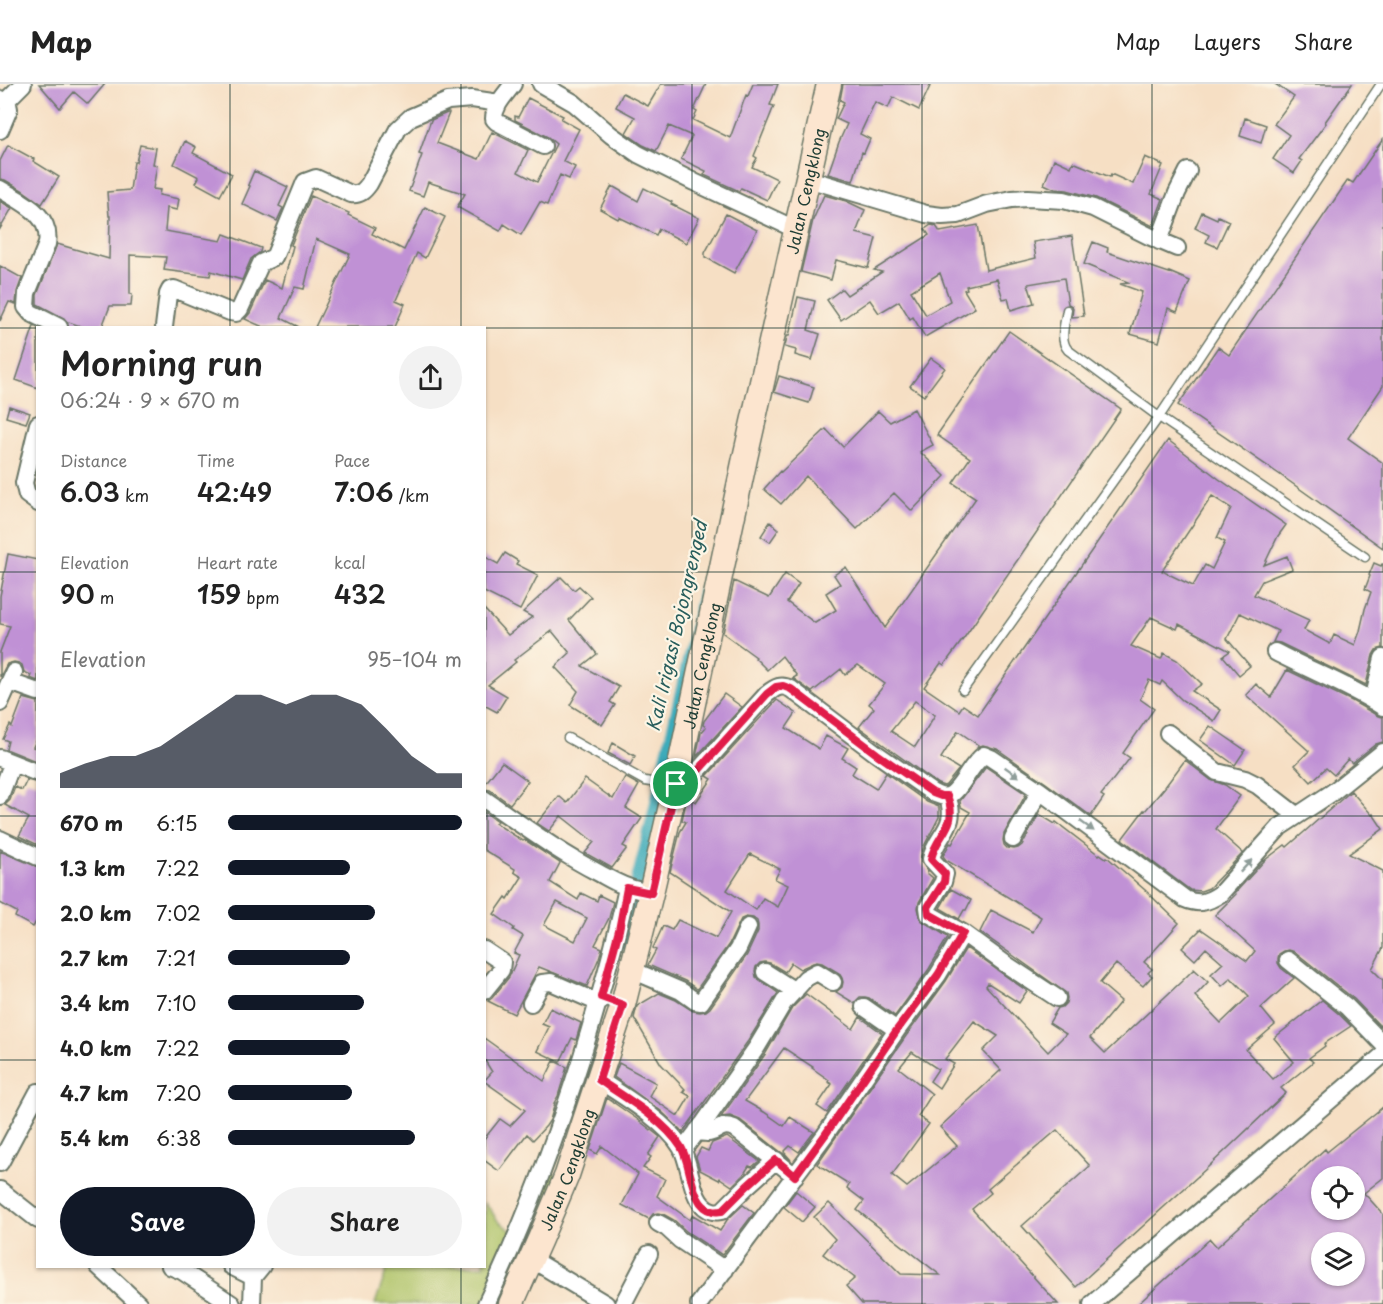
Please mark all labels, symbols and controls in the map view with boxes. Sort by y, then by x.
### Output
text: Map [30,20,92,63]
text: Map [1116,25,1160,57]
text: Layers [1193,25,1261,57]
text: Share [1294,25,1353,57]
street label: Jalan Cengklong [779,125,831,256]
text: Morning run [60,337,263,387]
button: share [399,346,462,409]
text: 06:24 · 9 × 670 m [60,385,240,415]
text: Distance [60,448,127,472]
text: Time [197,448,235,472]
text: Pace [334,448,370,472]
text: 6.03 [60,472,120,511]
text: 42:49 [197,472,272,511]
text: 7:06 [334,472,394,511]
text: km [120,483,149,507]
text: /km [394,483,429,507]
water label: Kali Irigasi Bojongrenged [639,515,714,734]
text: Elevation [60,550,129,574]
text: Heart rate [197,550,278,574]
text: kcal [334,550,366,574]
text: 90 [60,574,95,613]
text: 159 [197,574,241,613]
text: 432 [334,574,386,613]
text: m [95,585,114,609]
text: bpm [241,585,280,609]
street label: Jalan Cengklong [676,600,726,731]
text: Elevation [60,644,146,674]
text: 95–104 m [367,644,462,674]
pin [650,758,701,809]
one-way arrow [1004,766,1020,778]
icon: arrive [659,767,692,800]
text: 670 m [60,808,123,838]
text: 6:15 [156,808,198,838]
one-way arrow [1079,820,1095,832]
text: 1.3 km [60,853,126,883]
text: 7:22 [156,853,200,883]
one-way arrow [1239,859,1252,874]
text: 2.0 km [60,898,132,928]
text: 7:02 [156,898,201,928]
text: 2.7 km [60,943,128,973]
text: 7:21 [156,943,196,973]
text: 3.4 km [60,988,130,1018]
text: 7:10 [156,988,196,1018]
text: 4.0 km [60,1033,132,1063]
text: 7:22 [156,1033,200,1063]
text: 4.7 km [60,1078,129,1108]
text: 7:20 [156,1078,201,1108]
street label: Jalan Cengklong [533,1105,600,1234]
text: 5.4 km [60,1123,129,1153]
text: 6:38 [156,1123,201,1153]
map controls [1311,1166,1365,1286]
button: locate [1311,1166,1365,1220]
button: Save [60,1187,255,1256]
button: Share [267,1187,462,1256]
button: layers [1311,1232,1365,1286]

